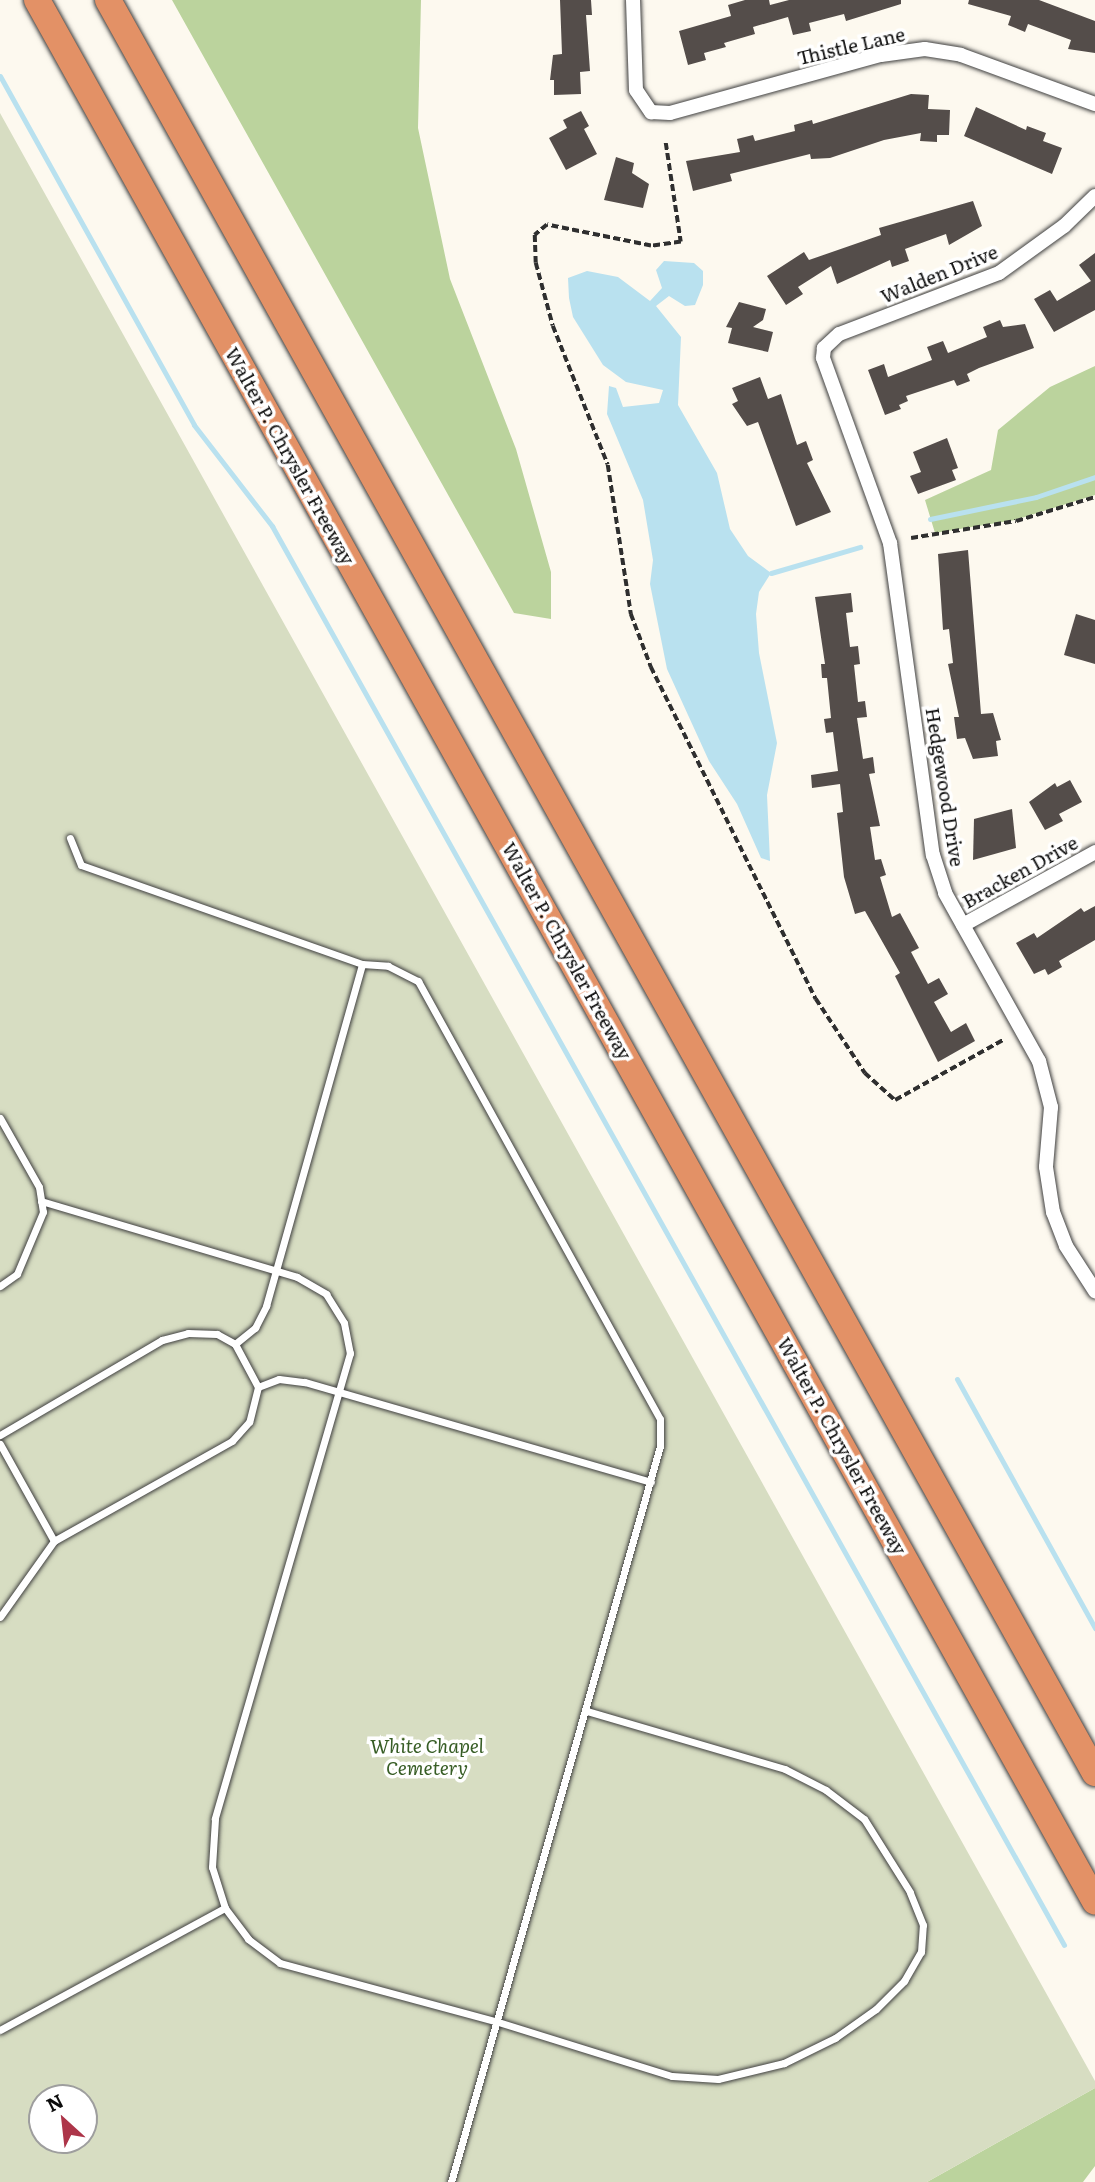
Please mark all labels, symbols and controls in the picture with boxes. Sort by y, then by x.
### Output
street label: Thistle Lane [795,23,907,69]
street label: Walden Drive [877,240,1001,308]
street label: Walter P. Chrysler Freeway [221,343,359,569]
street label: Hedgewood Drive [921,706,969,868]
street label: Bracken Drive [958,831,1082,913]
street label: Walter P. Chrysler Freeway [498,838,636,1064]
street label: Walter P. Chrysler Freeway [773,1333,911,1559]
park label: White Chapel Cemetery [370,1735,484,1779]
north arrow [28,2084,98,2154]
text: N [41,2086,68,2118]

